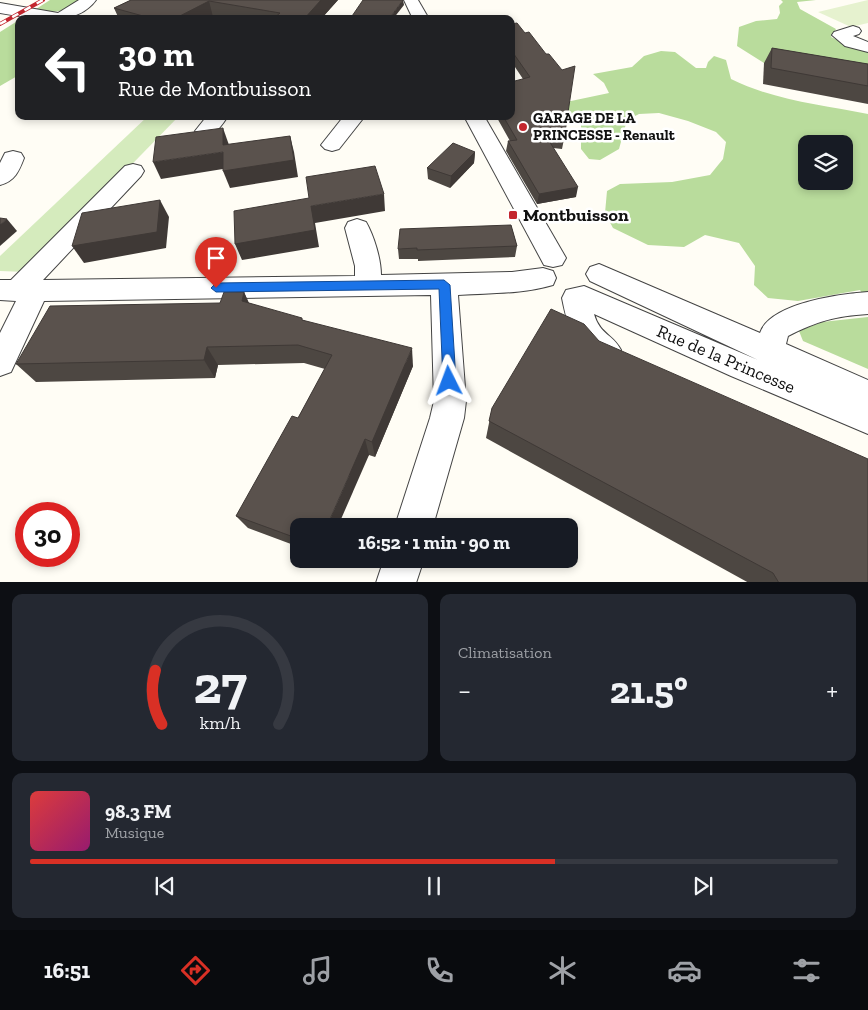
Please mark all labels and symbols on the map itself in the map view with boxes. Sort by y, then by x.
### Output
place label: GARAGE DE LA PRINCESSE - Renault [533,109,676,144]
marker: GARAGE DE LA PRINCESSE - Renault [517,121,529,133]
place label: Montbuisson [523,204,629,226]
marker: Montbuisson [507,209,519,221]
pin [195,237,237,288]
street label: Rue de la Princesse [654,320,798,398]
position arrow [422,354,474,406]
speed limit sign: 30 [15,502,80,567]

